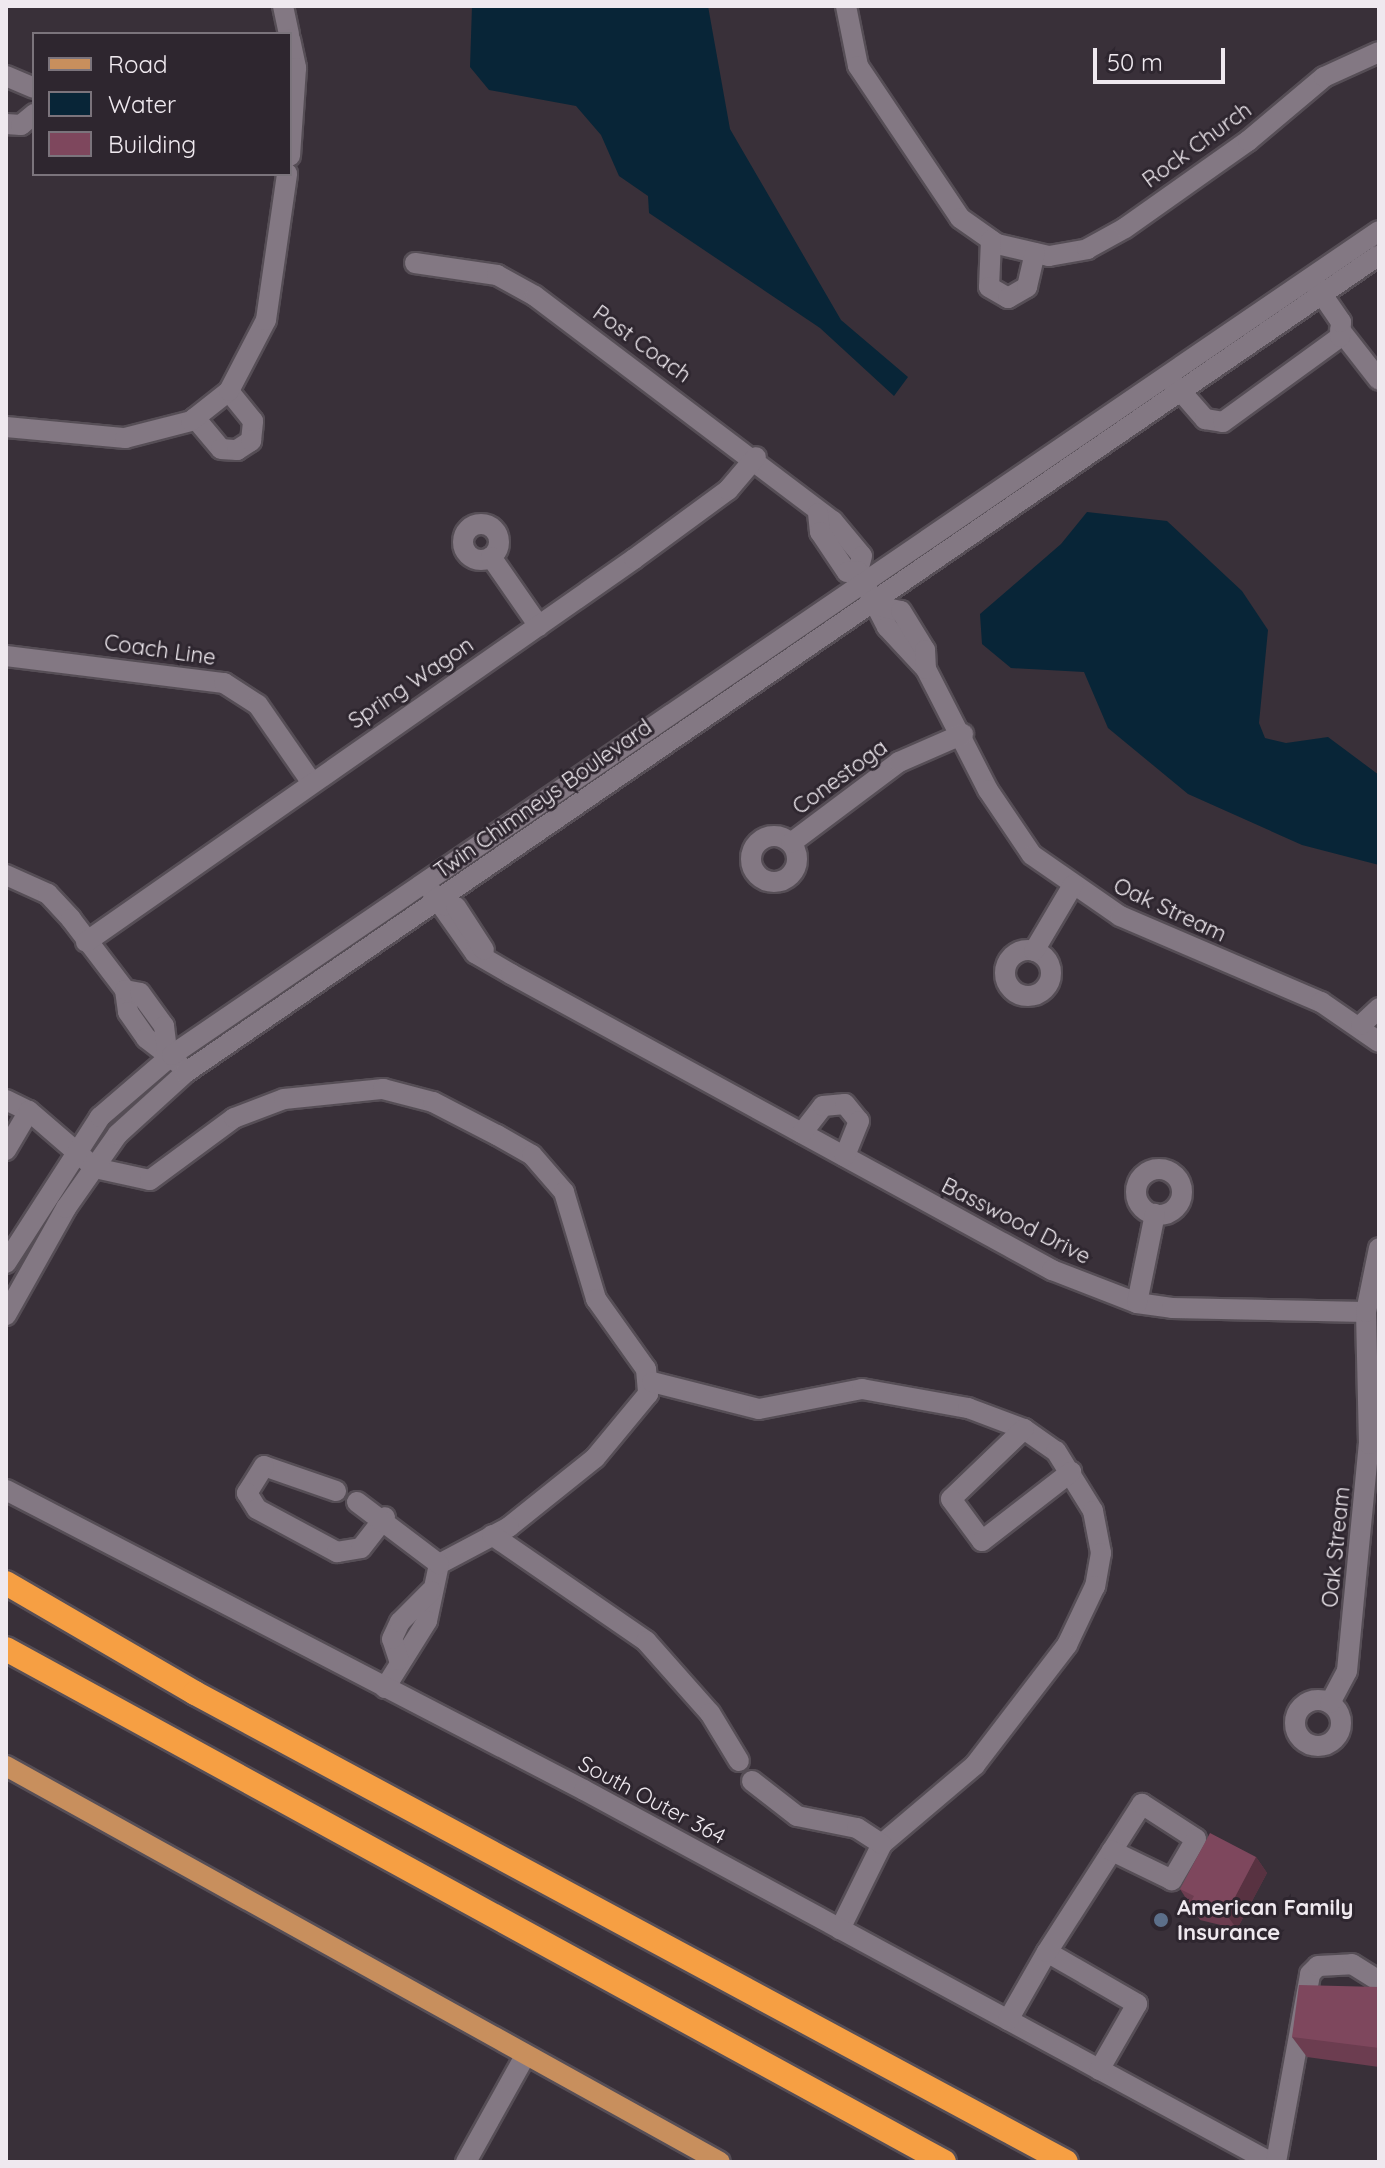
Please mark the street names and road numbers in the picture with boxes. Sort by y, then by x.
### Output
street label: Rock Church [1137,97,1257,193]
street label: Post Coach [588,300,696,388]
street label: Coach Line [102,629,218,671]
street label: Spring Wagon [344,632,478,734]
street label: Twin Chimneys Boulevard [429,714,657,884]
street label: Conestoga [787,734,893,820]
street label: Oak Stream [1109,872,1231,948]
street label: Basswood Drive [937,1172,1095,1270]
street label: Oak Stream [1317,1485,1355,1609]
street label: South Outer 364 [574,1750,730,1850]

